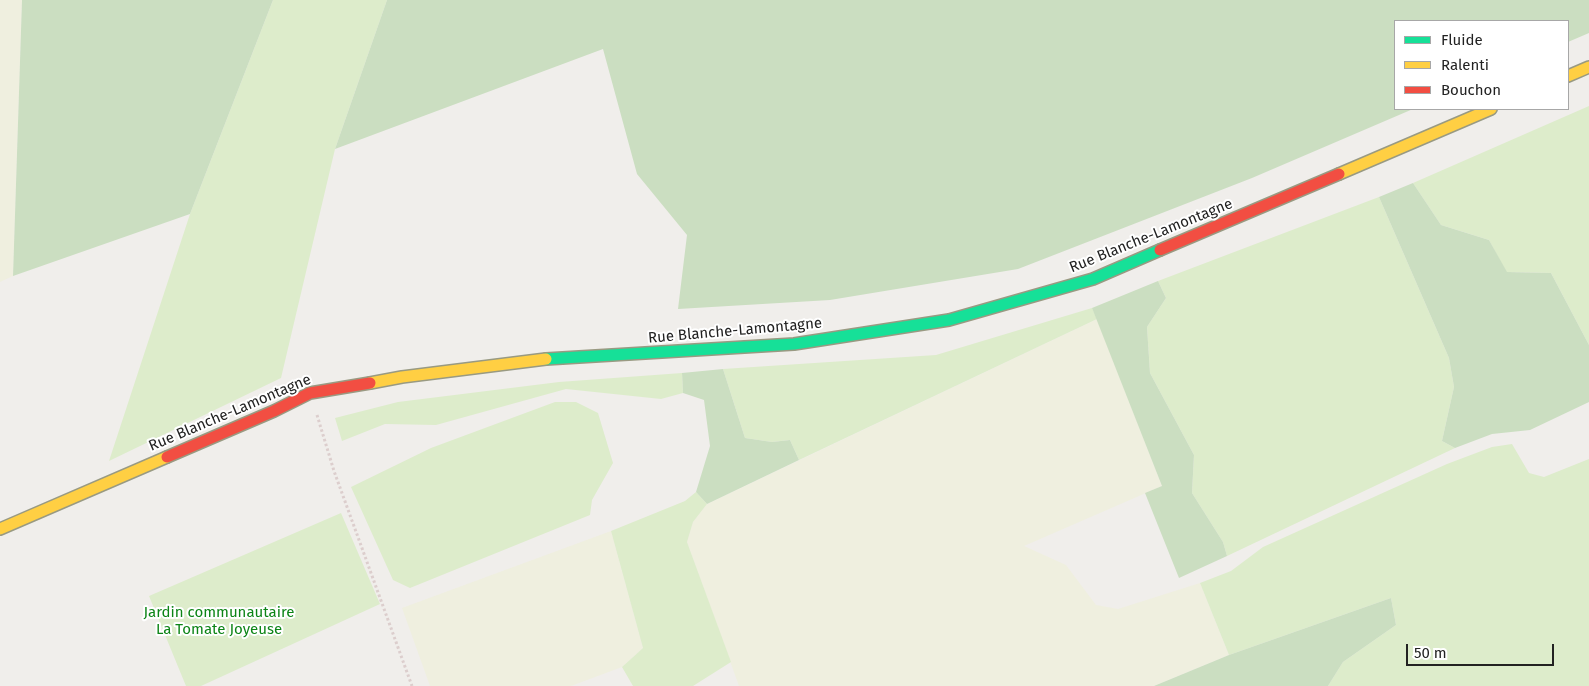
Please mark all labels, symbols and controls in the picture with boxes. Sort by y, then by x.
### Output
legend [1394,20,1569,110]
text: Fluide [1441,31,1483,49]
text: Ralenti [1441,56,1489,74]
text: Bouchon [1441,81,1501,99]
street label: Rue Blanche-Lamontagne [1067,195,1235,277]
street label: Rue Blanche-Lamontagne [647,314,823,348]
street label: Rue Blanche-Lamontagne [146,371,314,455]
park label: Jardin communautaire La Tomate Joyeuse [143,604,295,639]
scale bar [1409,634,1556,666]
text: 50 m [1414,644,1447,662]

